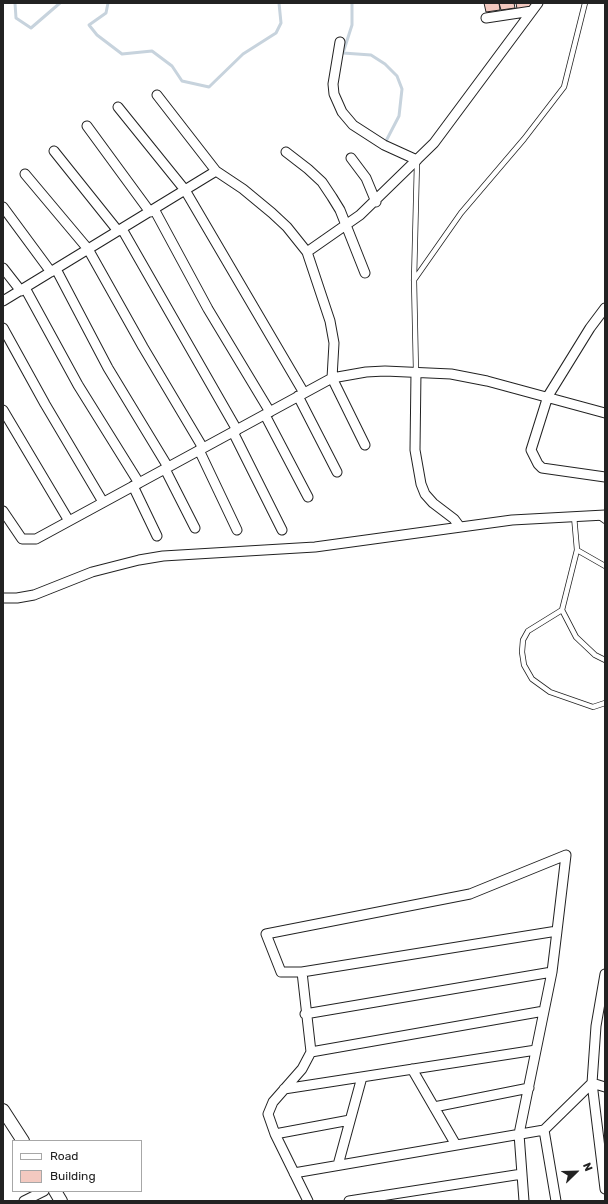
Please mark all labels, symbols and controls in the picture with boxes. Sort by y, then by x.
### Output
legend [12,1140,142,1192]
text: Road [50,1149,78,1163]
north arrow [556,1152,596,1192]
text: N [580,1161,595,1173]
text: Building [50,1169,96,1183]

